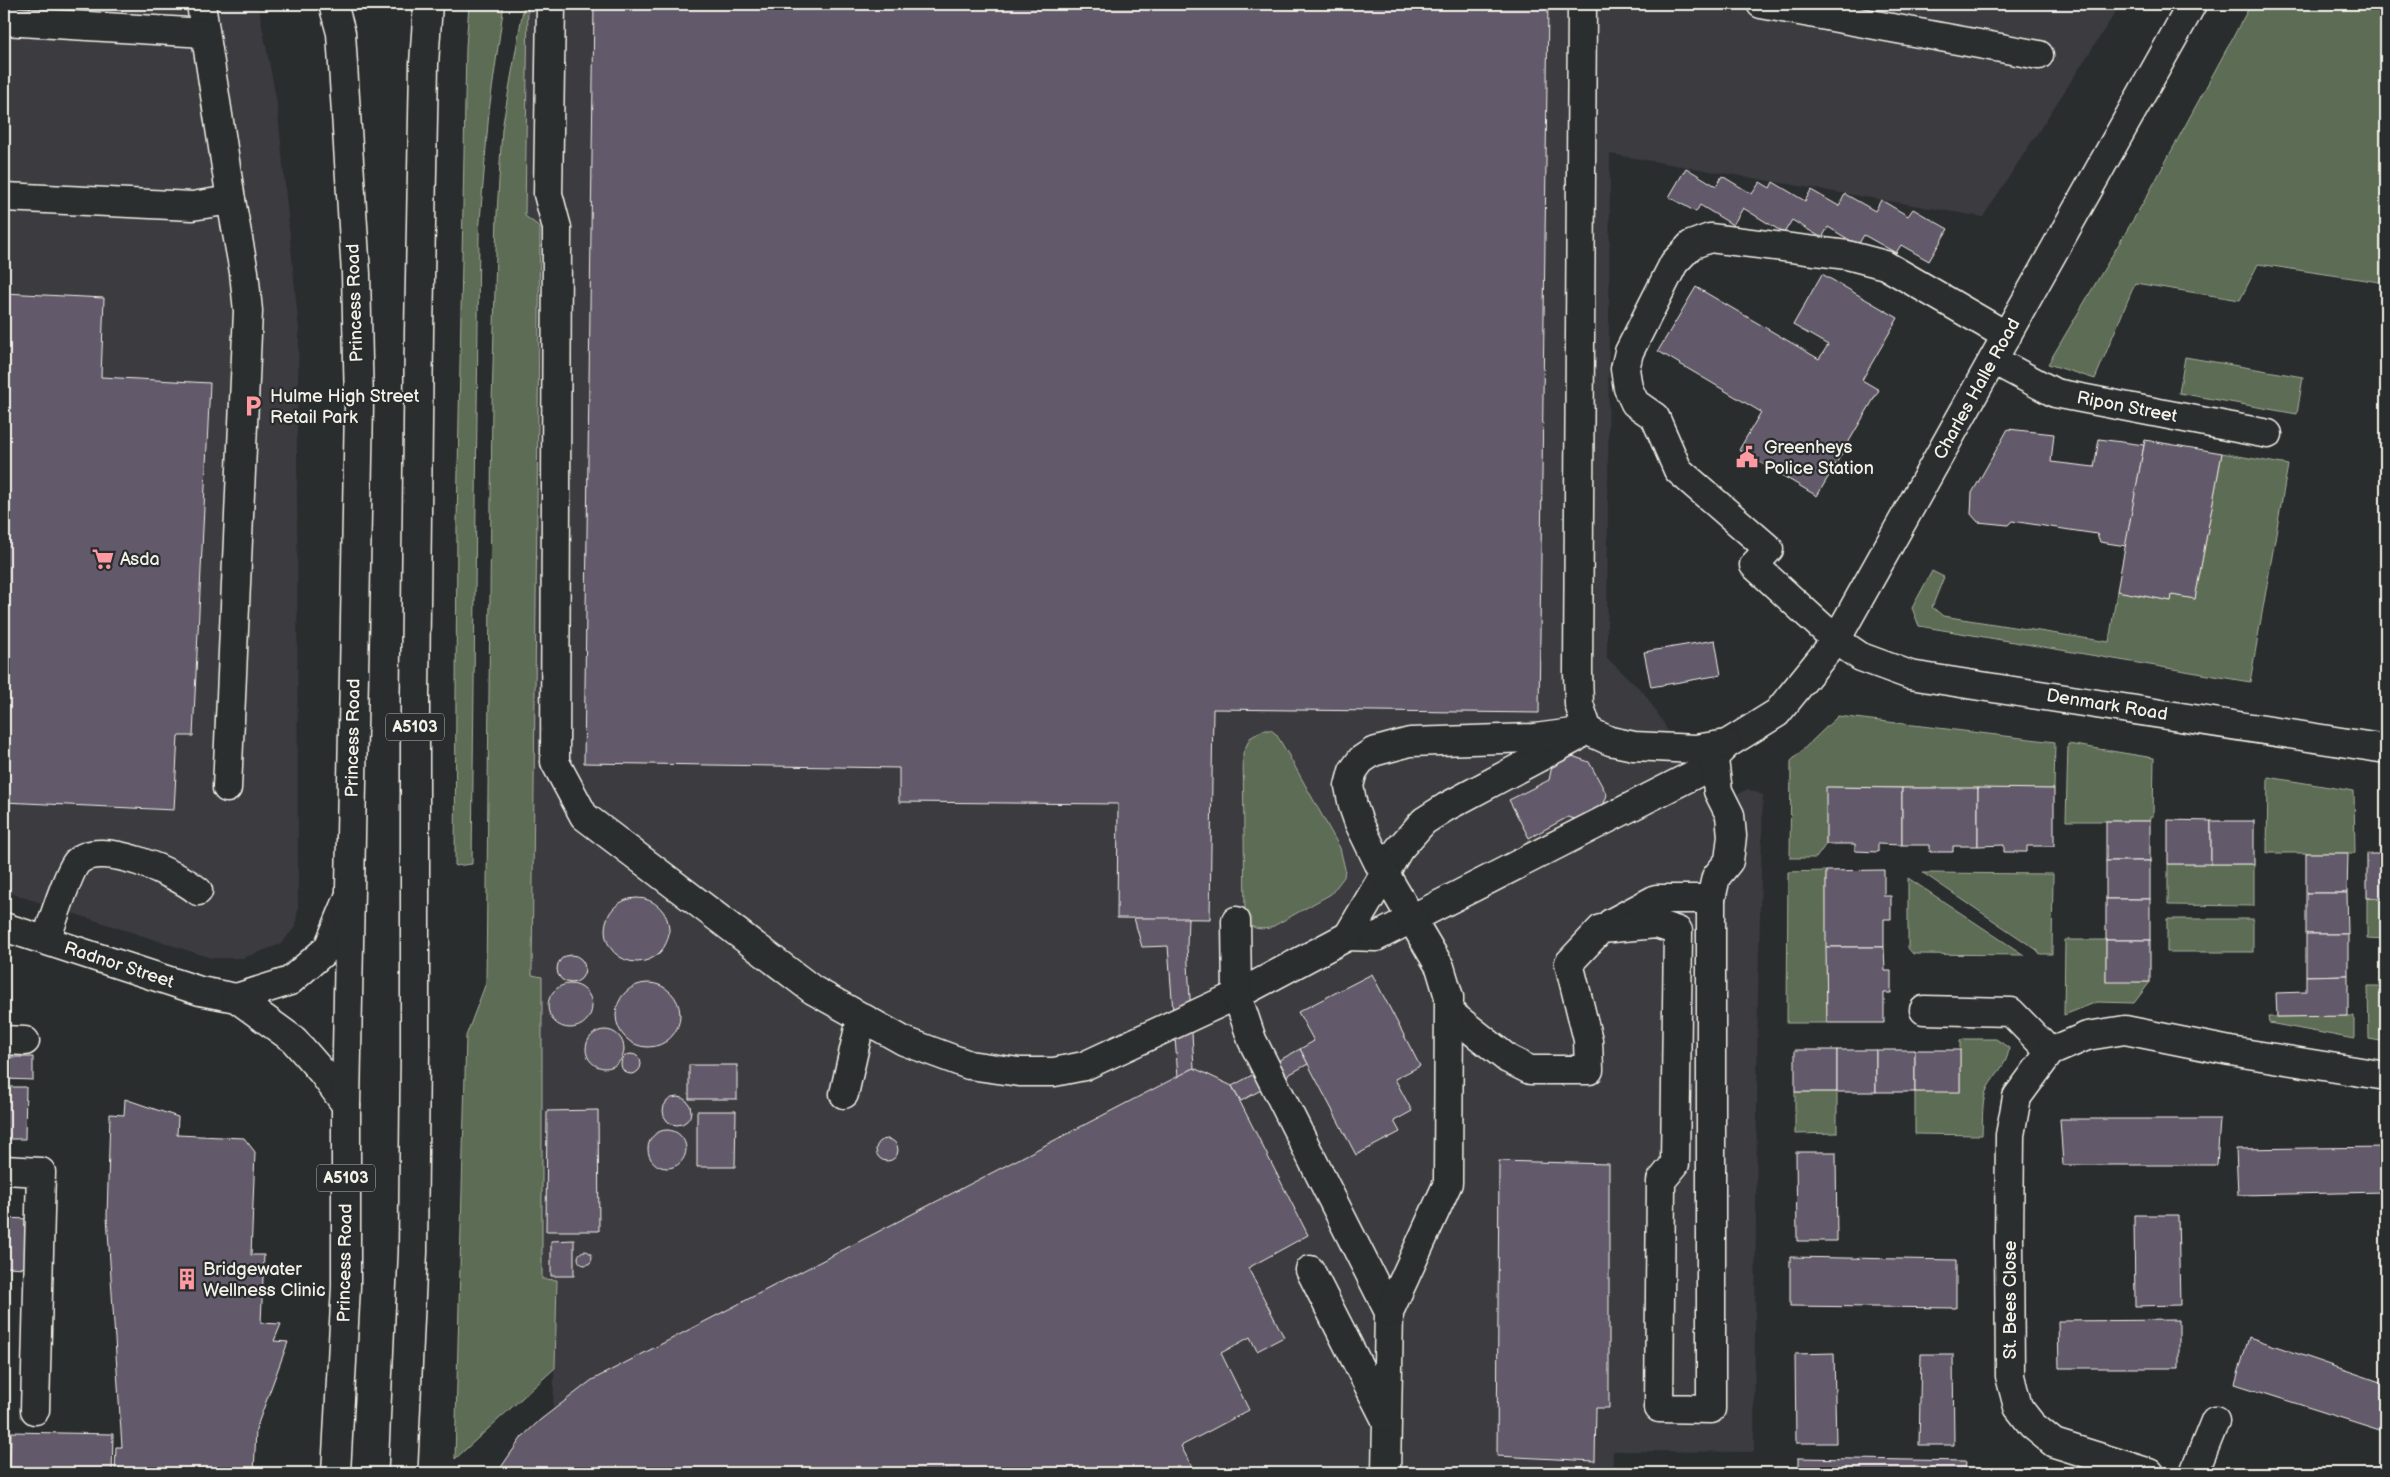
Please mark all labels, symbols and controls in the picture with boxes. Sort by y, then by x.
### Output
street label: Princess Road [342,243,368,363]
street label: Charles Halle Road [1929,315,2025,463]
place label: Hulme High Street Retail Park [270,386,420,428]
street label: Ripon Street [2075,387,2179,427]
parking icon: Hulme High Street Retail Park [240,393,266,419]
place label: Greenheys Police Station [1764,437,1874,479]
public building icon: Greenheys Police Station [1734,444,1760,470]
supermarket icon: Asda [90,546,116,572]
place label: Asda [120,549,160,570]
street label: Princess Road [341,679,365,797]
street label: Denmark Road [2045,685,2169,725]
road number: A5103 [386,714,444,740]
street label: Radnor Street [61,937,177,993]
road number: A5103 [317,1164,375,1192]
street label: Princess Road [333,1204,357,1322]
street label: St. Bees Close [2000,1240,2021,1359]
place label: Bridgewater Wellness Clinic [203,1259,326,1301]
building icon: Bridgewater Wellness Clinic [174,1266,200,1292]

